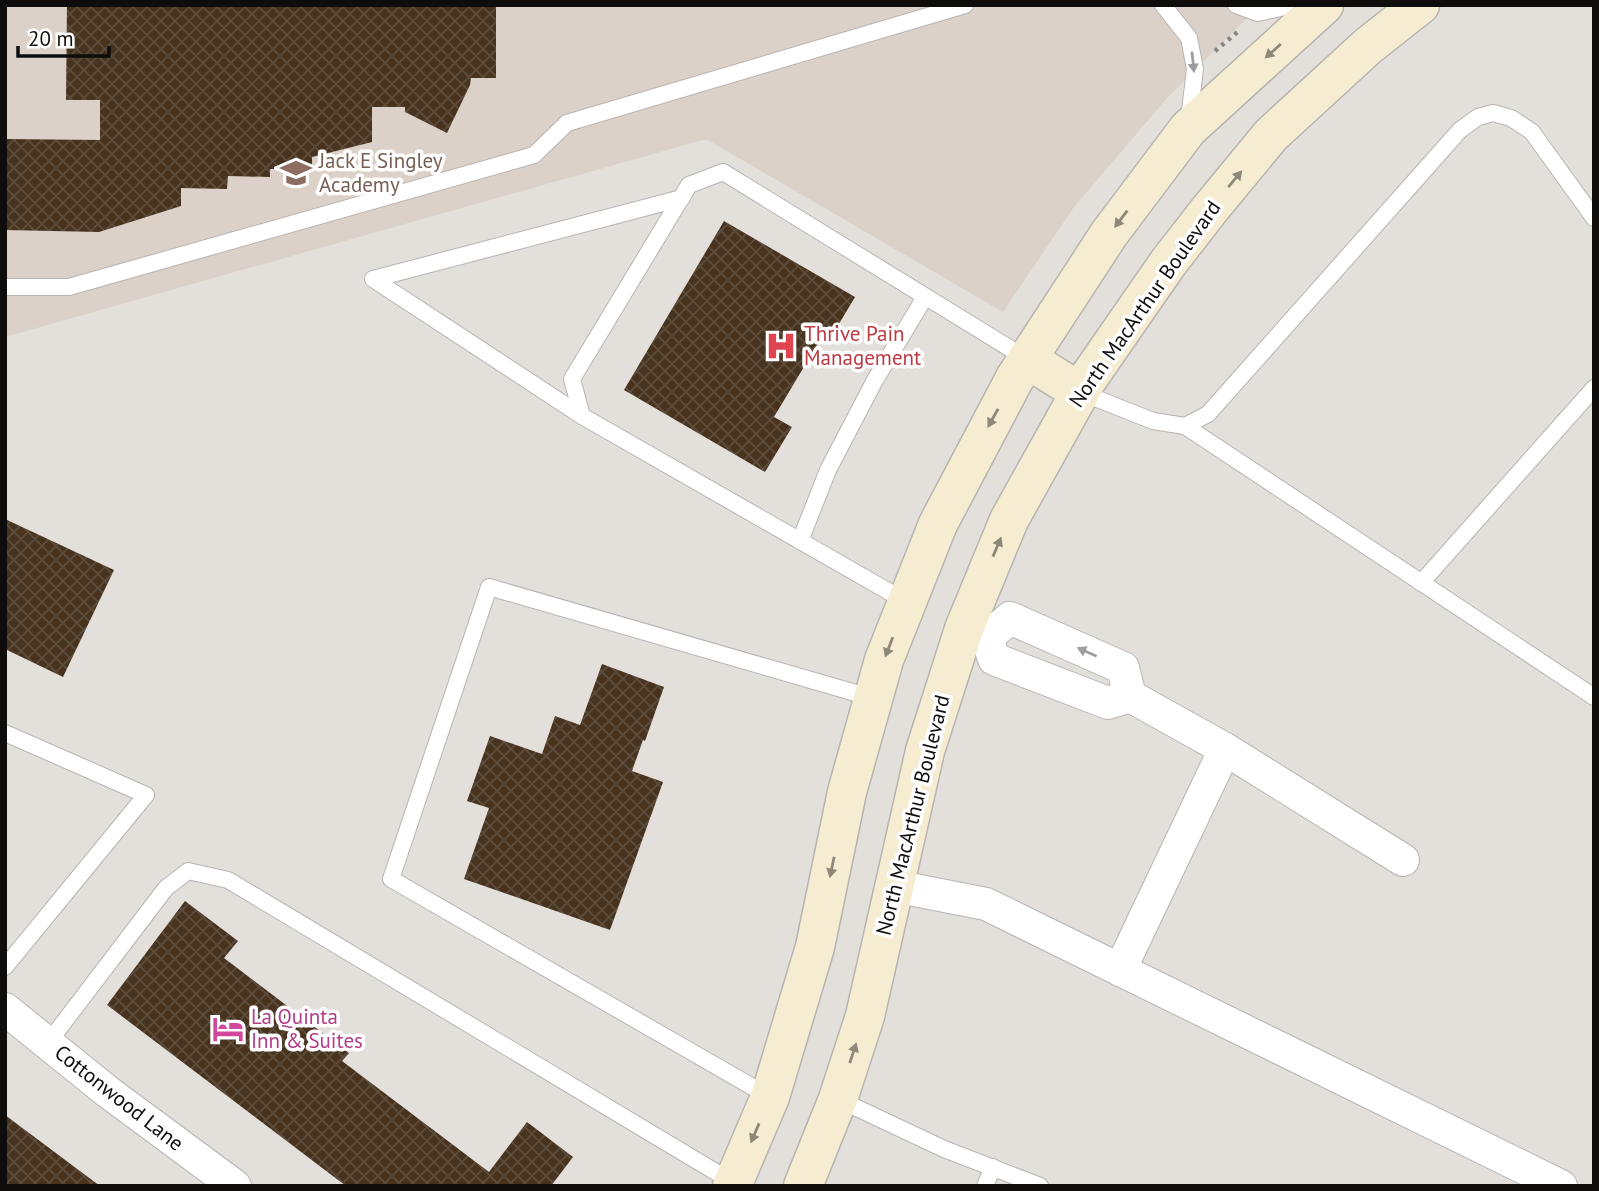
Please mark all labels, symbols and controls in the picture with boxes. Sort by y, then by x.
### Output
scale bar [18,14,108,58]
text: 20 m [28,25,74,52]
one-way arrow [1264,43,1282,59]
one-way arrow [1187,51,1198,73]
place label: Jack E Singley Academy [318,147,443,198]
school or university icon: Jack E Singley Academy [279,156,313,190]
one-way arrow [1227,170,1243,188]
street label: North MacArthur Boulevard [1063,195,1226,413]
one-way arrow [1114,209,1128,228]
place label: Thrive Pain Management [804,320,921,371]
hospital icon: Thrive Pain Management [764,329,798,363]
one-way arrow [987,409,999,428]
one-way arrow [992,537,1003,558]
one-way arrow [884,637,895,658]
one-way arrow [1077,646,1097,658]
street label: North MacArthur Boulevard [870,692,955,938]
one-way arrow [826,856,837,878]
place label: La Quinta Inn & Suites [251,1003,363,1054]
hotel icon: La Quinta Inn & Suites [211,1012,245,1046]
street label: Cottonwood Lane [49,1039,189,1157]
one-way arrow [848,1043,859,1064]
one-way arrow [749,1122,760,1143]

